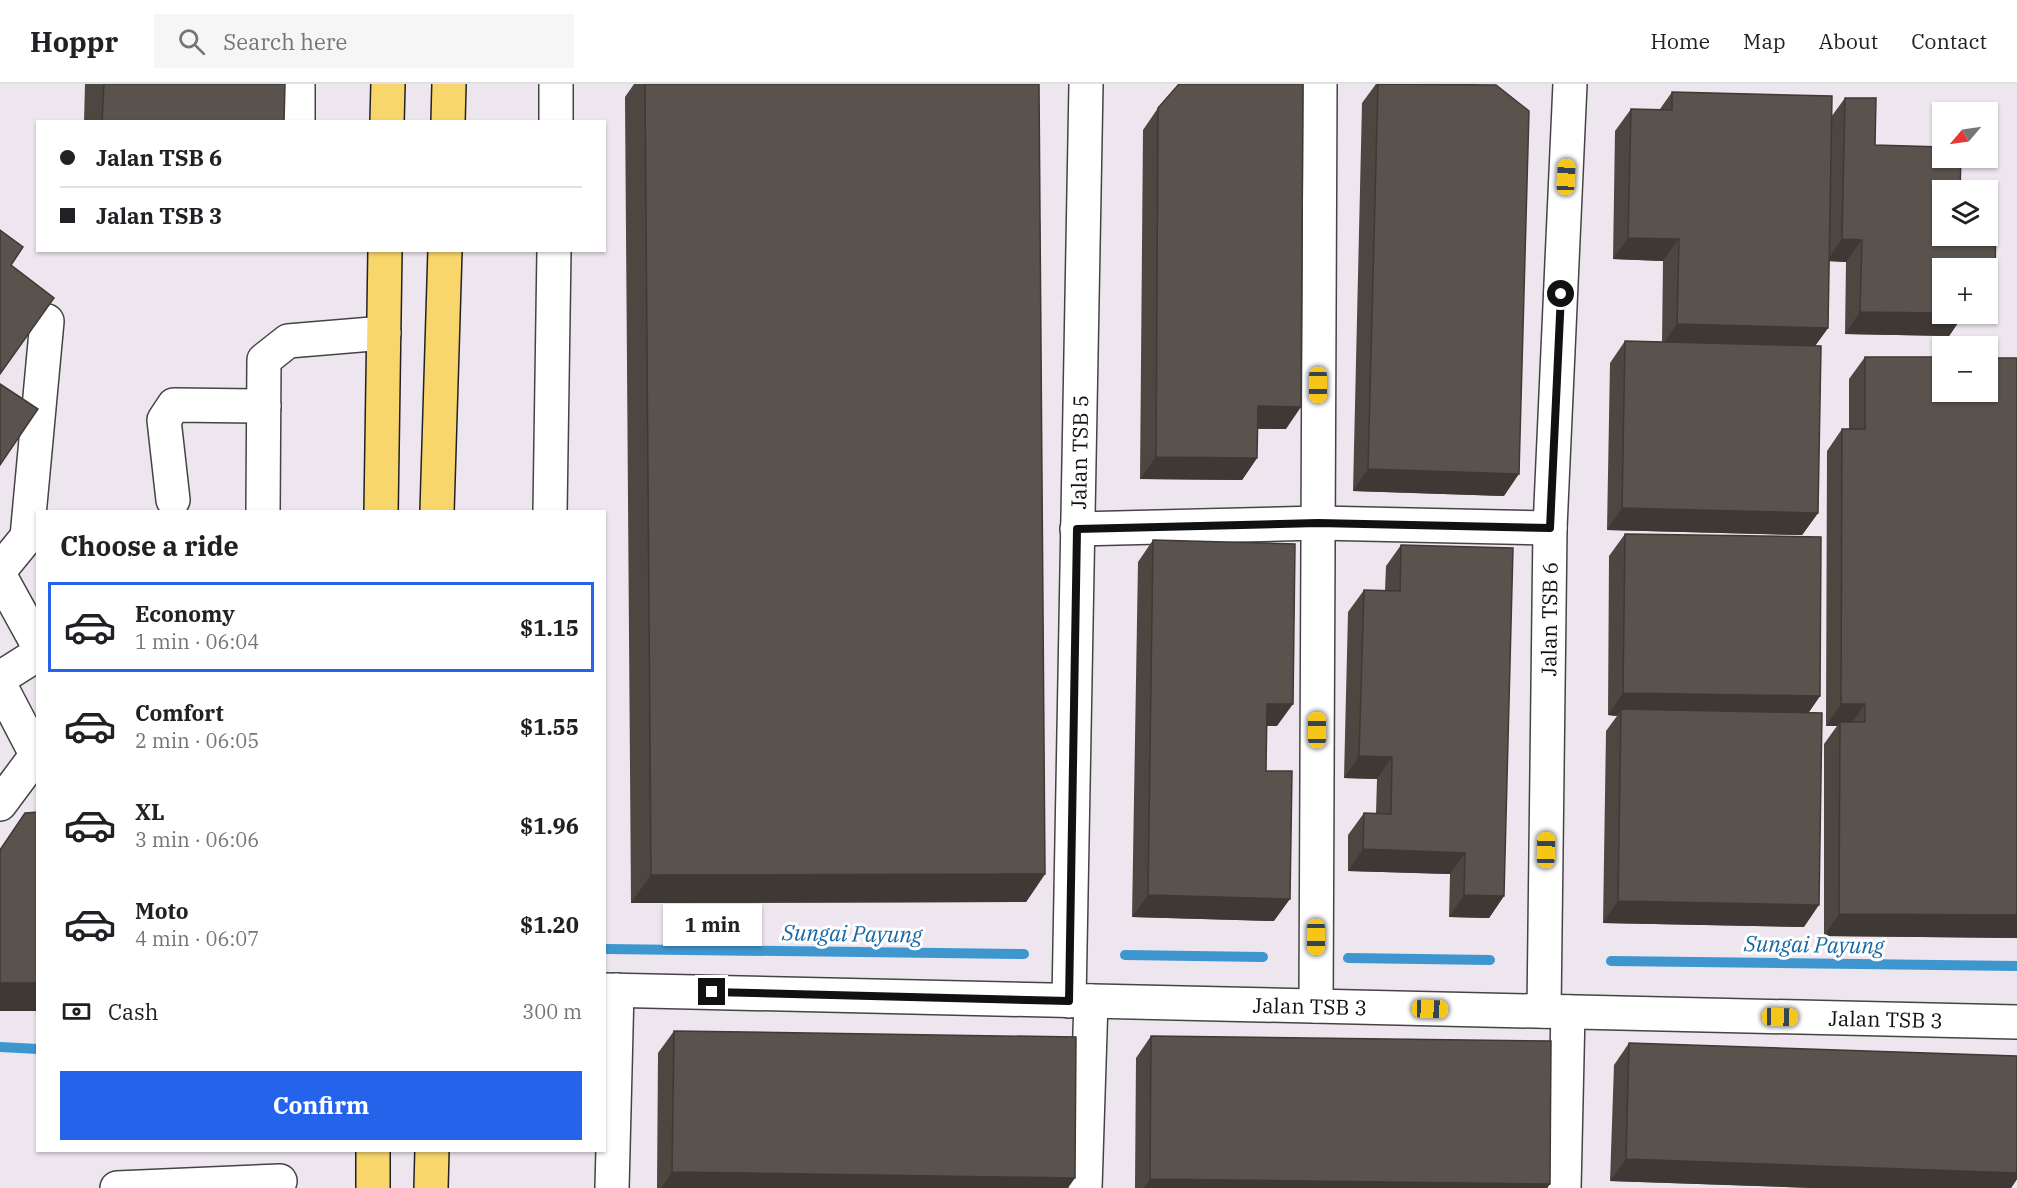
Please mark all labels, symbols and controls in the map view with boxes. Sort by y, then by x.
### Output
search box [154,14,574,68]
text: Hoppr [30,23,118,60]
icon: search [175,25,208,58]
text: Search here [223,27,347,56]
text: Home [1650,27,1710,55]
text: Map [1743,27,1786,55]
text: About [1819,27,1878,55]
text: Contact [1911,27,1987,55]
north arrow [1932,102,1998,168]
map controls [1932,102,1998,402]
text: Jalan TSB 6 [96,143,222,172]
car [1556,159,1576,195]
button: layers [1932,180,1998,246]
text: Jalan TSB 3 [96,201,222,230]
button: + [1932,258,1998,324]
route start [1547,280,1574,307]
button: − [1932,336,1998,402]
car [1309,367,1327,403]
street label: Jalan TSB 5 [1064,395,1094,510]
text: Choose a ride [60,528,239,563]
street label: Jalan TSB 6 [1534,562,1564,676]
text: Economy [135,599,235,628]
icon: car [63,600,117,654]
text: $1.15 [520,613,579,642]
text: 1 min · 06:04 [135,628,259,655]
text: Comfort [135,698,224,727]
icon: car [63,699,117,753]
text: $1.55 [520,712,579,741]
car [1308,712,1326,748]
text: 2 min · 06:05 [135,727,259,754]
text: XL [135,797,165,826]
icon: car [63,798,117,852]
text: $1.96 [520,811,579,840]
text: 3 min · 06:06 [135,826,259,853]
car [1537,832,1555,868]
text: Moto [135,896,189,925]
icon: car [63,897,117,951]
callout: 1 min [662,905,762,947]
text: $1.20 [520,910,579,939]
text: 1 min [685,911,741,938]
water label: Sungai Payung [781,917,923,949]
car [1307,919,1325,955]
text: 4 min · 06:07 [135,925,259,952]
water label: Sungai Payung [1743,928,1885,960]
route end [698,978,725,1005]
street label: Jalan TSB 3 [1252,991,1367,1021]
icon: cash [60,995,93,1028]
text: Cash [108,997,159,1026]
text: 300 m [522,998,582,1025]
car [1412,999,1448,1019]
street label: Jalan TSB 3 [1828,1004,1943,1034]
car [1762,1008,1798,1026]
button: Confirm [60,1071,582,1140]

